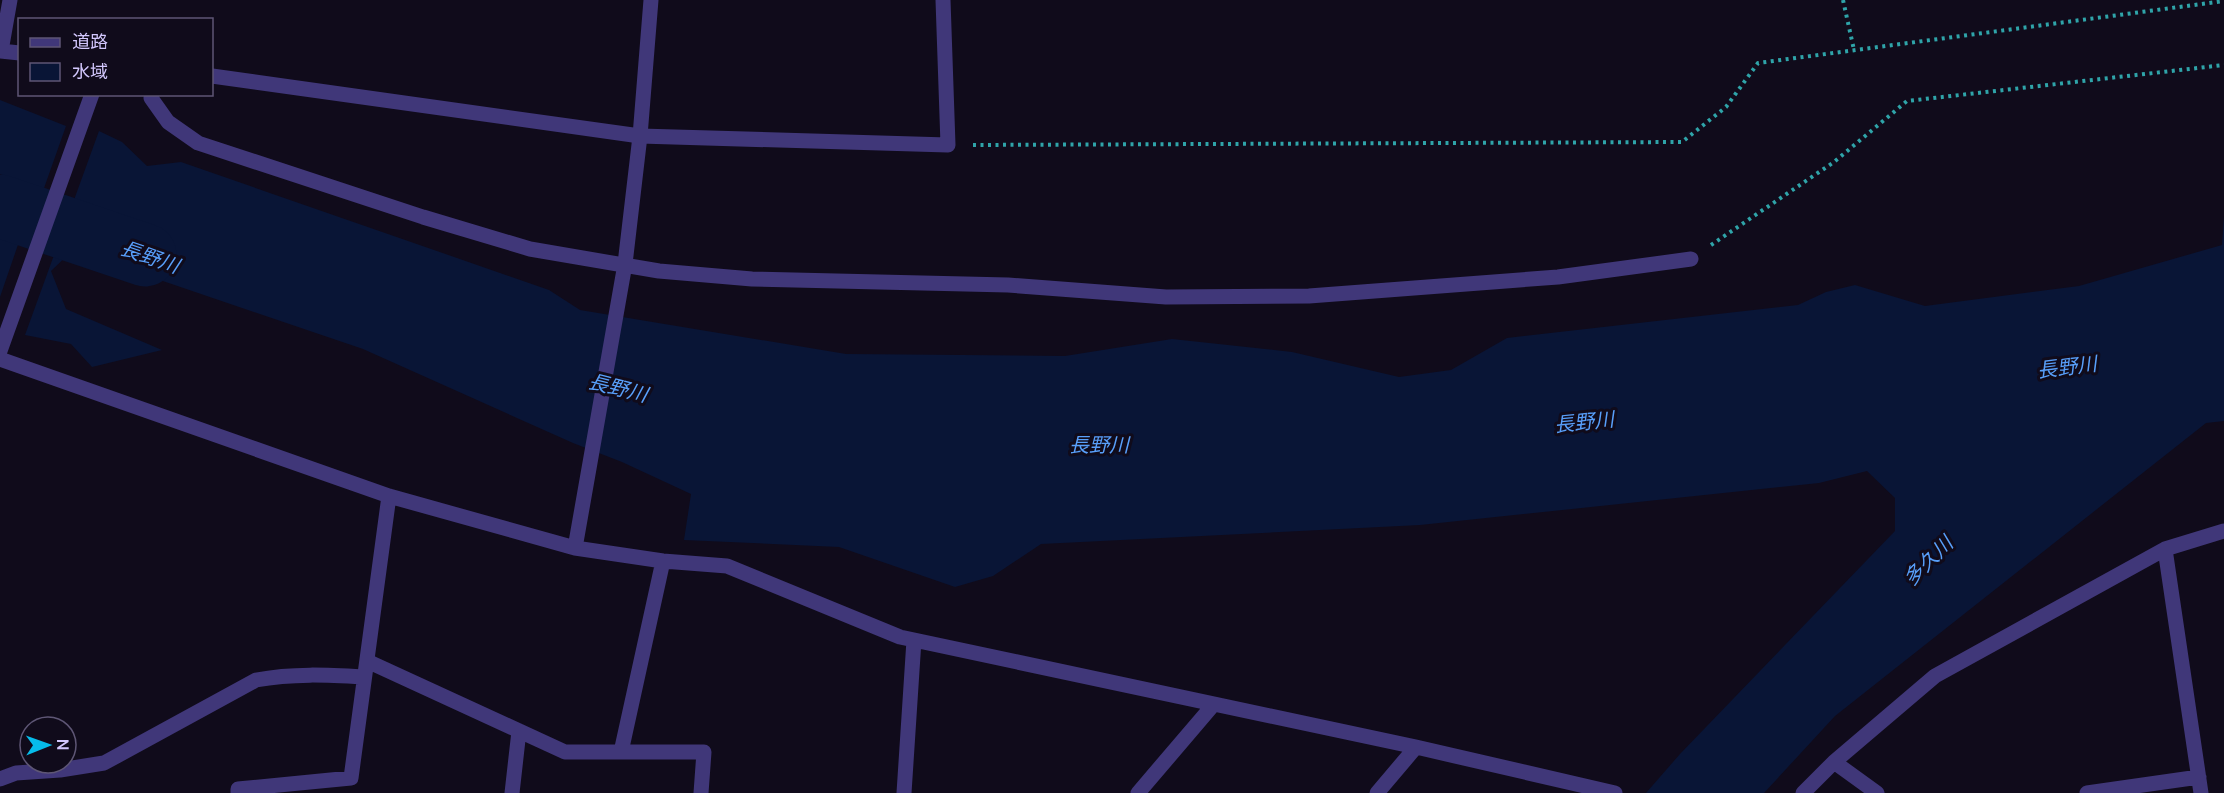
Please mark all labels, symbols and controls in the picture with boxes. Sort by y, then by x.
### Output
legend [18,18,213,96]
text: 道路 [72,29,108,53]
text: 水域 [72,59,108,83]
water label: 長野川 [117,234,185,280]
water label: 長野川 [2036,349,2100,384]
water label: 長野川 [586,367,652,408]
water label: 長野川 [1553,405,1617,438]
water label: 長野川 [1069,431,1131,458]
water label: 多久川 [1897,528,1960,591]
north arrow [18,715,78,775]
text: N [52,739,74,751]

